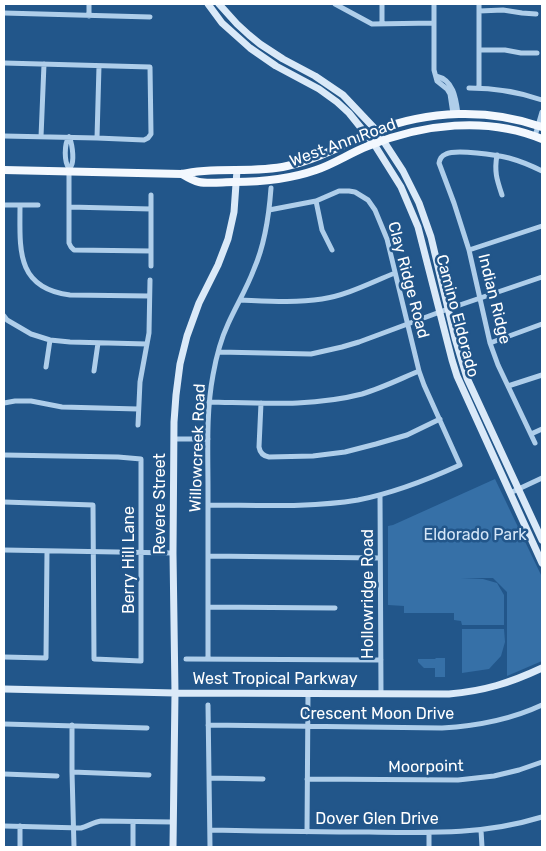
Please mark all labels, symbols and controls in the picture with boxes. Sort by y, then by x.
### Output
street label: West Ann Road [287,115,399,171]
street label: Clay Ridge Road [383,219,433,341]
street label: Indian Ridge [474,252,514,346]
street label: Camino Eldorado [431,253,483,379]
street label: Willowcreek Road [186,383,210,513]
street label: Revere Street [150,453,170,555]
street label: Berry Hill Lane [119,506,139,614]
park label: Eldorado Park [424,525,526,545]
street label: Hollowridge Road [358,529,378,659]
street label: West Tropical Parkway [192,669,358,689]
street label: Crescent Moon Drive [300,704,454,724]
street label: Moorpoint [388,757,464,777]
street label: Dover Glen Drive [315,809,439,829]

